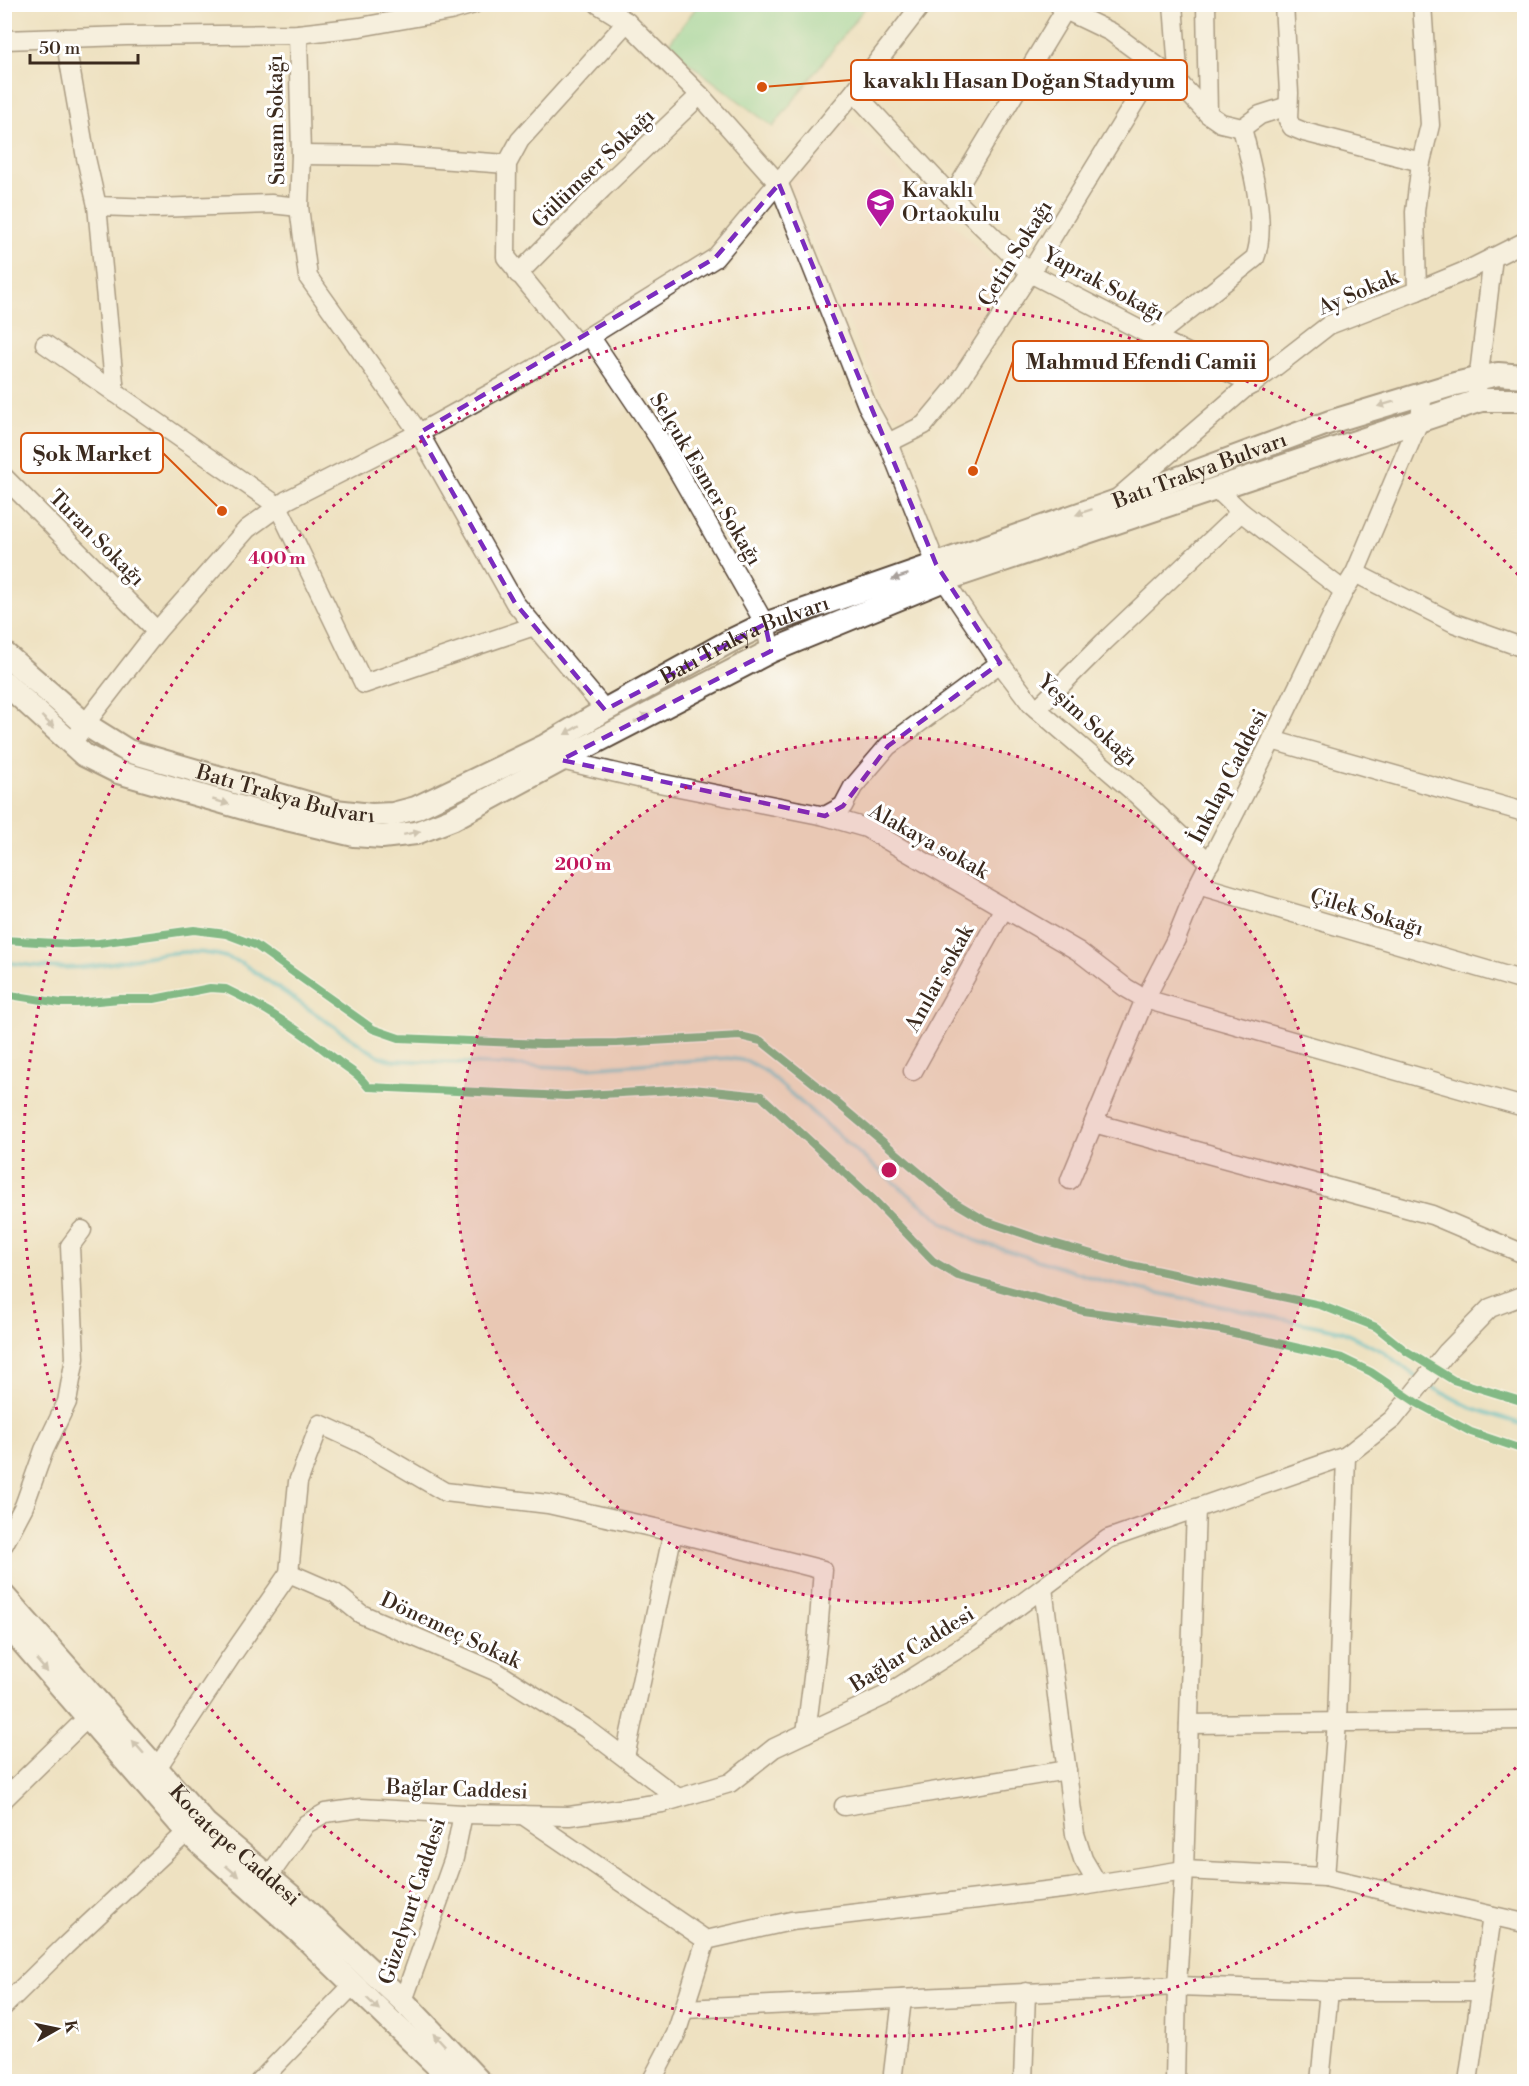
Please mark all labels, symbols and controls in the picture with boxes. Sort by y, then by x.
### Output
scale bar [30,27,138,65]
text: 50 m [39,37,81,60]
street label: Susam Sokağı [263,54,291,185]
callout: kavaklı Hasan Doğan Stadyum [851,60,1187,100]
text: kavaklı Hasan Doğan Stadyum [863,68,1175,95]
street label: Gülümser Sokağı [527,103,661,234]
place label: Kavaklı Ortaokulu [902,178,1000,228]
school or university icon: Kavaklı Ortaokulu [865,186,897,228]
street label: Çetin Sokağı [973,196,1059,311]
street label: Yaprak Sokağı [1037,241,1169,328]
street label: Ay Sokak [1313,264,1403,322]
callout: Mahmud Efendi Camii [1013,341,1268,381]
text: Mahmud Efendi Camii [1026,349,1256,376]
street label: Selçuk Esmer Sokağı [643,388,767,571]
one-way arrow [1377,400,1395,409]
street label: Batı Trakya Bulvarı [1109,427,1291,516]
callout: Şok Market [21,433,163,473]
text: Şok Market [33,441,151,468]
street label: Turan Sokağı [43,485,150,592]
one-way arrow [1075,508,1093,518]
text: 400 m [248,547,306,570]
one-way arrow [891,572,909,582]
street label: Batı Trakya Bulvarı [655,591,833,691]
street label: Yeşim Sokağı [1031,668,1143,772]
street label: İnkılap Caddesi [1182,704,1274,848]
one-way arrow [633,713,651,723]
one-way arrow [40,714,54,728]
one-way arrow [564,724,580,735]
street label: Batı Trakya Bulvarı [192,759,375,829]
one-way arrow [212,798,230,807]
street label: Alakaya sokak [863,798,994,886]
one-way arrow [403,828,422,837]
text: 200 m [555,853,612,876]
street label: Çilek Sokağı [1307,883,1427,943]
street label: Anılar sokak [899,920,980,1037]
centre of rings [879,1160,899,1180]
street label: Dönemeç Sokak [376,1587,526,1675]
street label: Bağlar Caddesi [845,1601,980,1699]
one-way arrow [36,1658,49,1674]
one-way arrow [132,1740,145,1755]
street label: Bağlar Caddesi [384,1774,529,1805]
street label: Kocatepe Caddesi [163,1779,305,1912]
street label: Güzelyurt Caddesi [374,1815,452,1988]
one-way arrow [224,1864,239,1878]
one-way arrow [366,1997,381,2011]
north arrow [27,1999,87,2059]
text: K [60,2019,82,2036]
one-way arrow [432,2032,446,2047]

